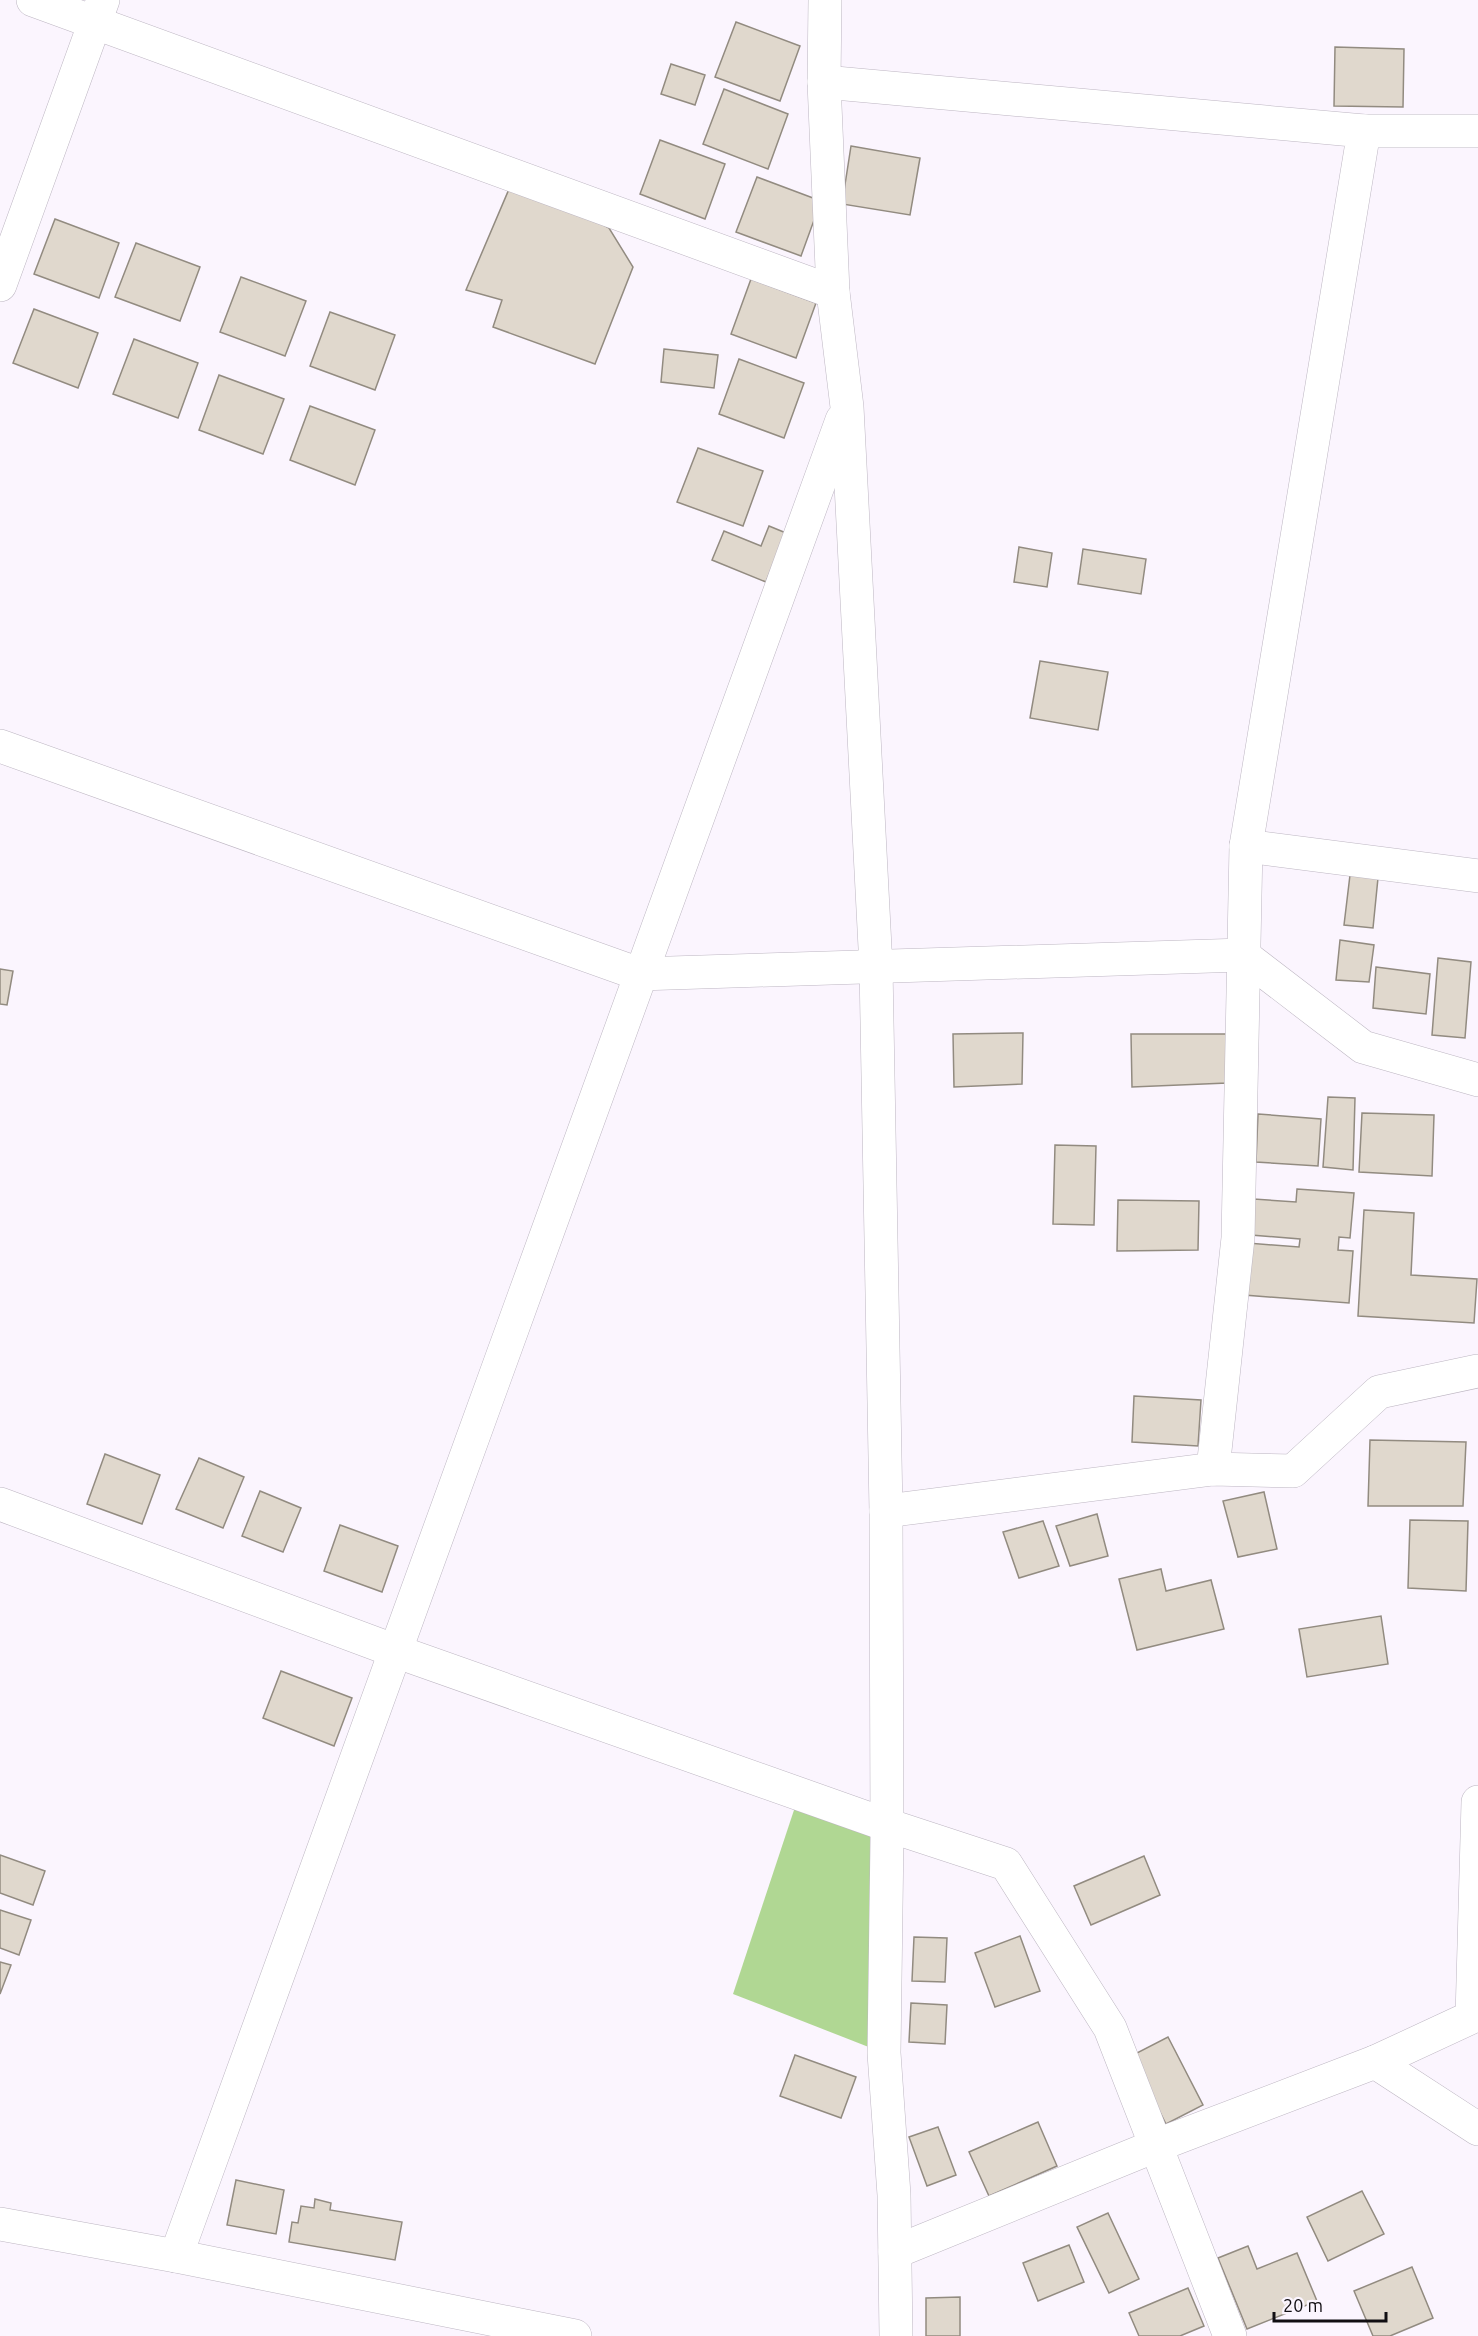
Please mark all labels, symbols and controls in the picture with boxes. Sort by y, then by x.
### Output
scale bar [1274,2285,1386,2323]
text: 20 m [1283,2295,1323,2315]

